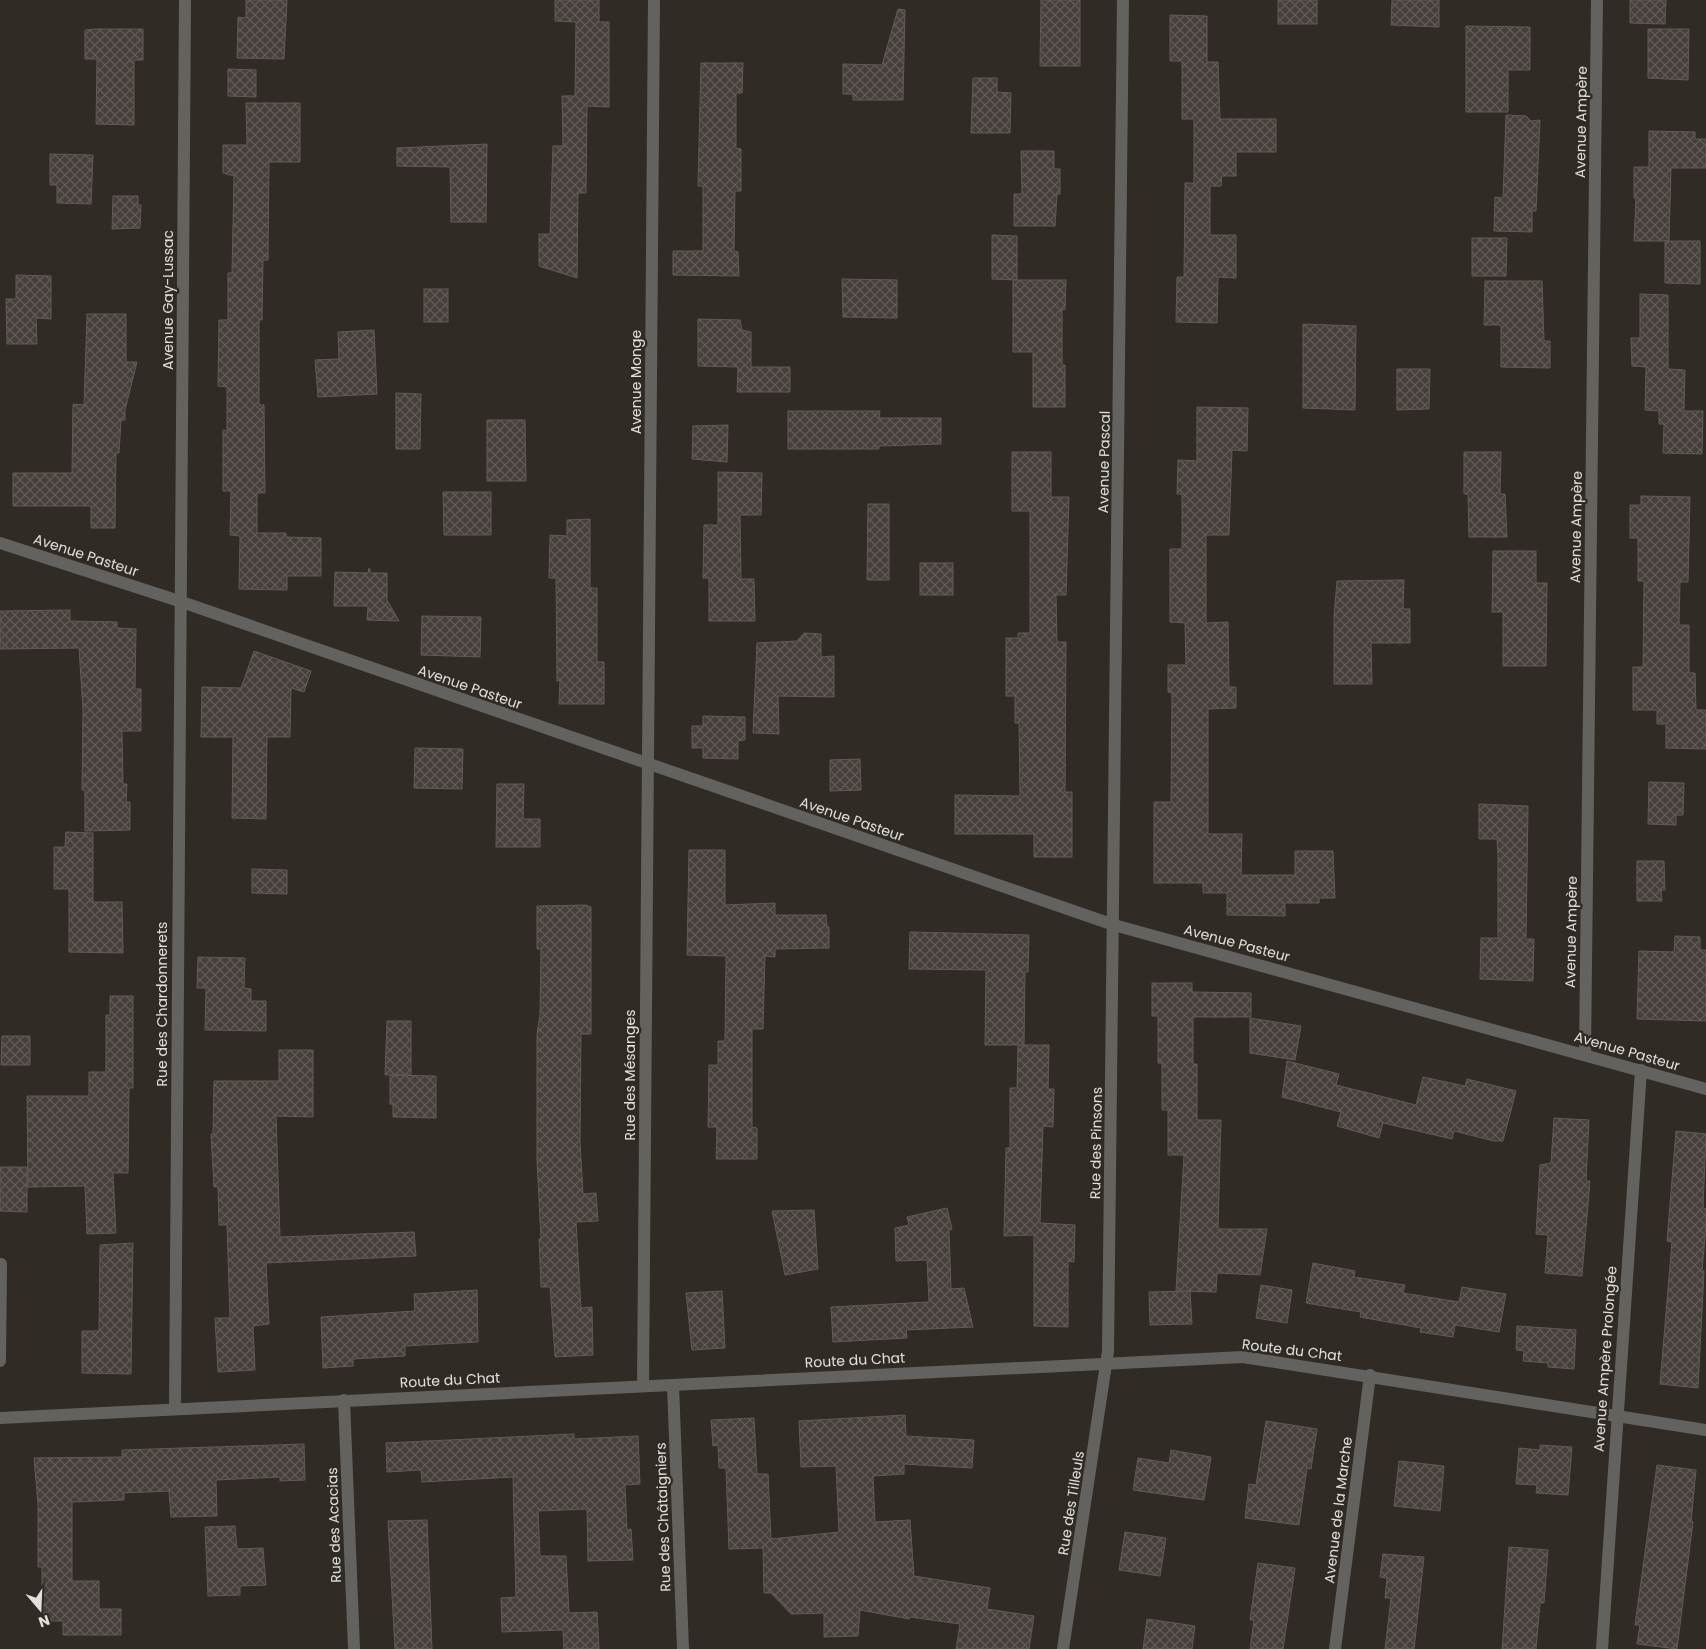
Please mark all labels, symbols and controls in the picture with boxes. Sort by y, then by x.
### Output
street label: Avenue Ampère [1570,65,1592,178]
street label: Avenue Gay-Lussac [158,230,178,370]
street label: Avenue Monge [626,329,646,434]
street label: Avenue Pascal [1093,411,1115,513]
street label: Avenue Ampère [1565,470,1587,583]
street label: Avenue Pasteur [31,529,141,581]
street label: Avenue Pasteur [415,660,525,714]
street label: Avenue Pasteur [797,792,907,846]
street label: Avenue Ampère [1560,875,1582,988]
street label: Avenue Pasteur [1182,919,1292,967]
street label: Rue des Chardonnerets [152,922,172,1086]
street label: Rue des Mésanges [620,1010,640,1141]
street label: Avenue Pasteur [1572,1026,1682,1076]
street label: Rue des Pinsons [1085,1087,1107,1199]
street label: Avenue Ampère Prolongée [1589,1265,1621,1453]
street label: Route du Chat [1241,1334,1343,1366]
street label: Route du Chat [804,1347,906,1373]
street label: Route du Chat [399,1367,501,1393]
street label: Avenue de la Marche [1319,1435,1357,1585]
street label: Rue des Châtaigniers [650,1442,676,1592]
street label: Rue des Tilleuls [1053,1449,1089,1557]
street label: Rue des Acacias [322,1467,346,1583]
north arrow [15,1584,65,1634]
text: N [36,1610,52,1632]

